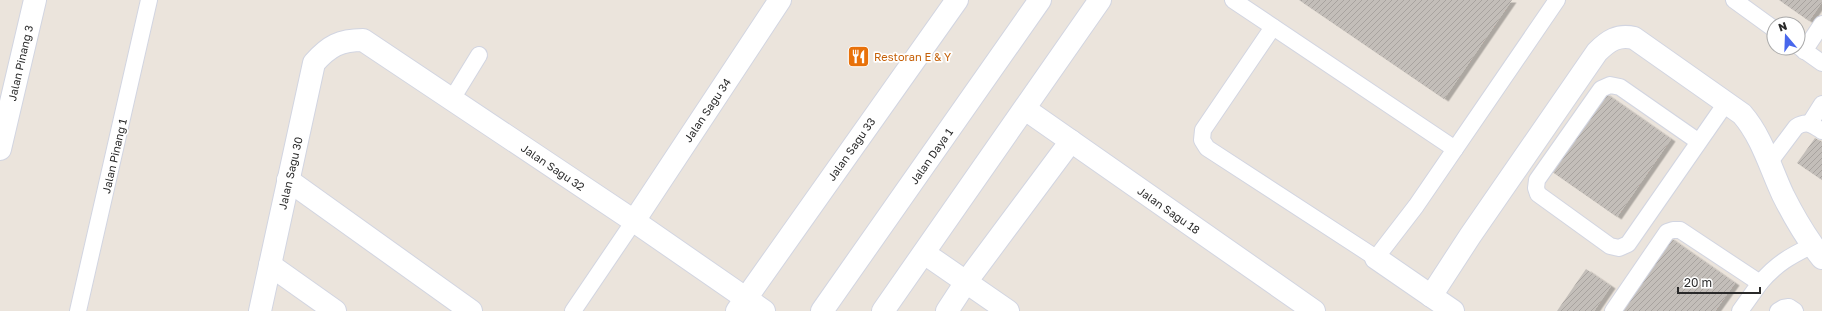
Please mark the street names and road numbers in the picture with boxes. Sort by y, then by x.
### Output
street label: Jalan Pinang 3 [5,24,35,102]
street label: Jalan Sagu 34 [681,75,733,144]
street label: Jalan Sagu 33 [824,115,878,183]
street label: Jalan Pinang 1 [99,117,129,195]
street label: Jalan Daya 1 [907,125,955,187]
street label: Jalan Sagu 30 [275,135,305,211]
street label: Jalan Sagu 32 [519,141,587,193]
street label: Jalan Sagu 18 [1135,184,1203,236]

